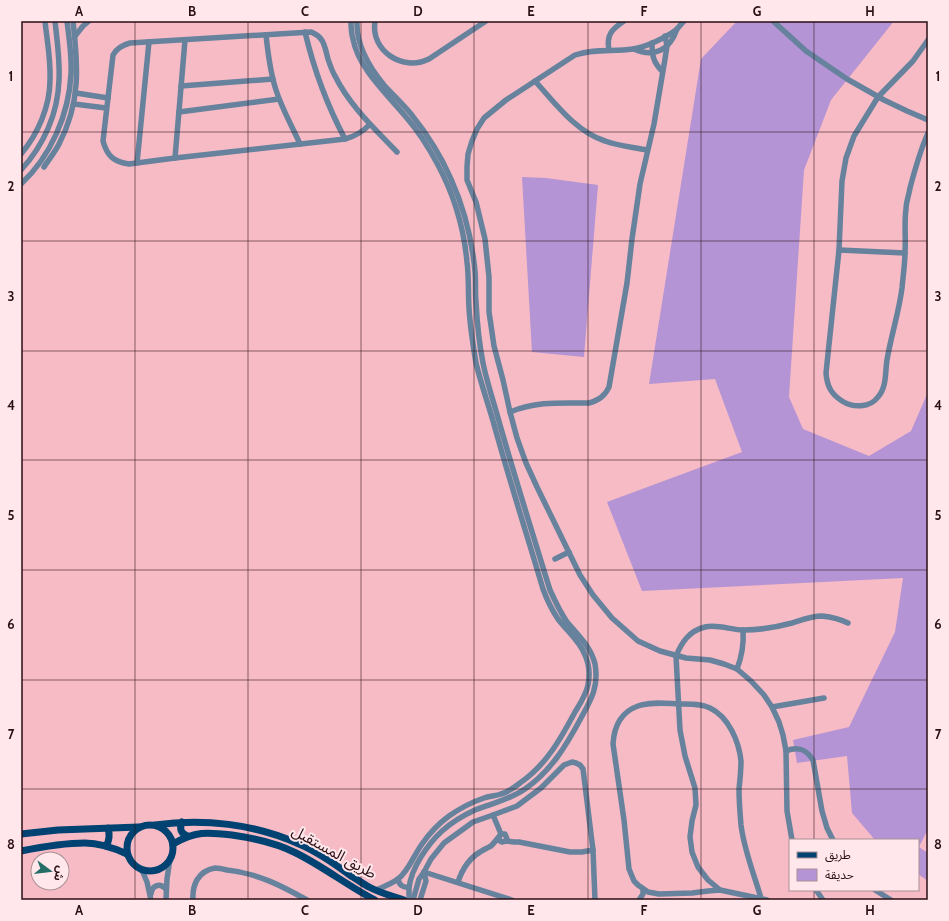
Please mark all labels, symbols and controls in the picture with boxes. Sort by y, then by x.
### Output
text: A [75,3,84,19]
text: B [188,3,196,19]
text: C [301,3,309,19]
text: D [413,3,423,19]
text: E [527,3,535,19]
text: F [641,3,648,19]
text: G [753,3,762,19]
text: H [865,3,875,19]
text: 1 [9,68,13,84]
text: 1 [936,68,940,84]
text: 2 [8,178,15,194]
text: 2 [935,178,942,194]
text: 3 [7,288,15,304]
text: 3 [934,288,942,304]
text: 4 [7,397,15,413]
text: 4 [934,397,942,413]
text: 5 [8,507,15,523]
text: 5 [935,507,942,523]
text: 6 [7,616,15,632]
text: 6 [934,616,942,632]
text: 7 [8,726,15,742]
text: 7 [935,726,942,742]
street label: طريق المستقبل [288,821,379,883]
text: 8 [7,836,15,852]
text: 8 [934,836,942,852]
legend [789,839,919,891]
text: طريق [825,847,851,863]
north arrow [30,851,70,891]
text: ش [51,864,68,883]
text: حديقة [825,867,854,882]
text: A [75,902,84,918]
text: B [188,902,196,918]
text: C [301,902,309,918]
text: D [413,902,423,918]
text: E [527,902,535,918]
text: F [641,902,648,918]
text: G [753,902,762,918]
text: H [865,902,875,918]

